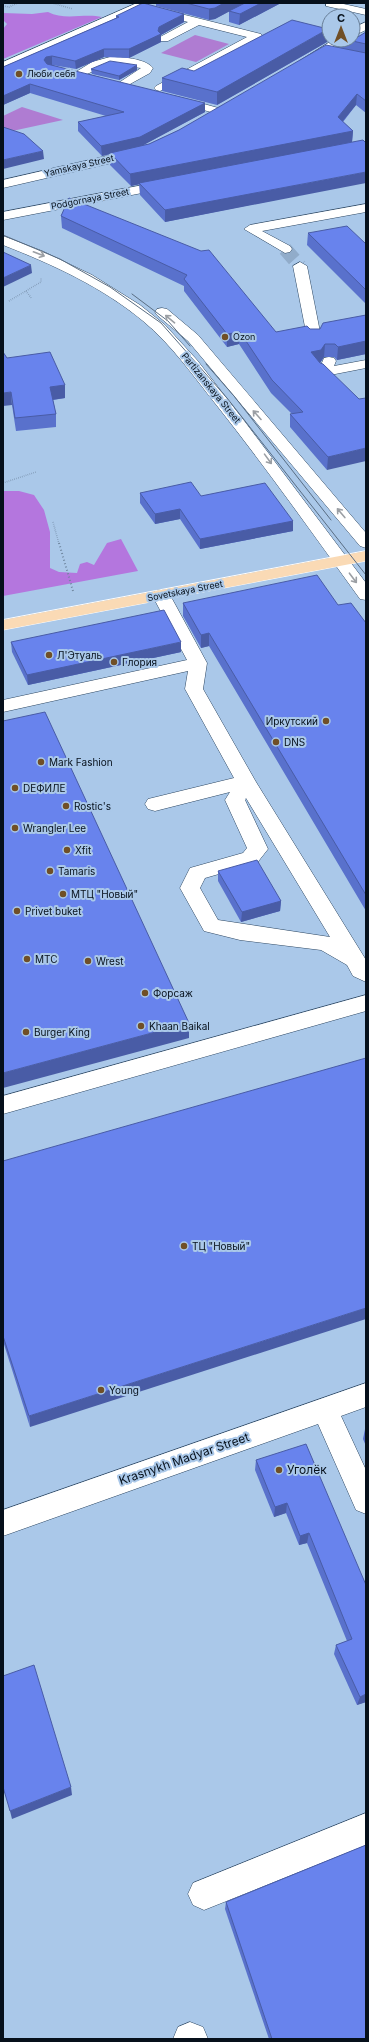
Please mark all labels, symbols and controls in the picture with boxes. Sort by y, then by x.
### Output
north arrow [321,8,361,48]
text: С [337,11,345,25]
place label: Люби себя [27,68,75,79]
marker: Люби себя [14,69,24,79]
street label: Yamskaya Street [43,152,115,179]
street label: Podgornaya Street [50,186,130,211]
one-way arrow [33,251,45,259]
one-way arrow [164,314,175,323]
place label: Ozon [233,331,255,342]
marker: Ozon [220,332,230,342]
street label: Partizanskaya Street [180,350,243,425]
one-way arrow [252,409,261,420]
one-way arrow [263,454,272,465]
one-way arrow [337,508,346,519]
one-way arrow [349,573,358,584]
street label: Sovetskaya Street [146,578,224,603]
place label: Л'Этуаль [57,649,103,661]
marker: Л'Этуаль [44,650,54,660]
place label: Глория [122,656,157,668]
marker: Глория [109,657,119,667]
place label: Иркутский [266,715,318,727]
marker: Иркутский [321,716,331,726]
place label: DNS [284,736,305,748]
marker: DNS [271,737,281,747]
place label: Mark Fashion [49,756,113,768]
marker: Mark Fashion [36,757,46,767]
place label: DЕФИЛЕ [23,782,66,794]
marker: DЕФИЛЕ [10,783,20,793]
place label: Rostic's [74,800,111,812]
marker: Rostic's [61,801,71,811]
place label: Wrangler Lee [23,822,86,834]
marker: Wrangler Lee [10,823,20,833]
place label: Xfit [75,844,92,856]
marker: Xfit [62,845,72,855]
place label: Tamaris [58,865,95,877]
marker: Tamaris [45,866,55,876]
place label: МТЦ "Новый" [71,888,138,900]
marker: МТЦ "Новый" [58,889,68,899]
place label: Privet buket [25,905,82,917]
marker: Privet buket [12,906,22,916]
place label: МТС [35,953,58,965]
marker: МТС [22,954,32,964]
place label: Wrest [96,955,124,967]
marker: Wrest [83,956,93,966]
place label: Форсаж [153,987,193,999]
marker: Форсаж [140,988,150,998]
place label: Khaan Baikal [149,1020,210,1032]
marker: Khaan Baikal [136,1021,146,1031]
place label: Burger King [34,1026,90,1038]
marker: Burger King [21,1027,31,1037]
place label: ТЦ "Новый" [192,1240,250,1252]
marker: ТЦ "Новый" [179,1241,189,1251]
place label: Young [109,1384,139,1396]
marker: Young [96,1385,106,1395]
street label: Krasnykh Madyar Street [117,1429,251,1488]
place label: Уголёк [287,1462,327,1477]
marker: Уголёк [274,1465,284,1475]

